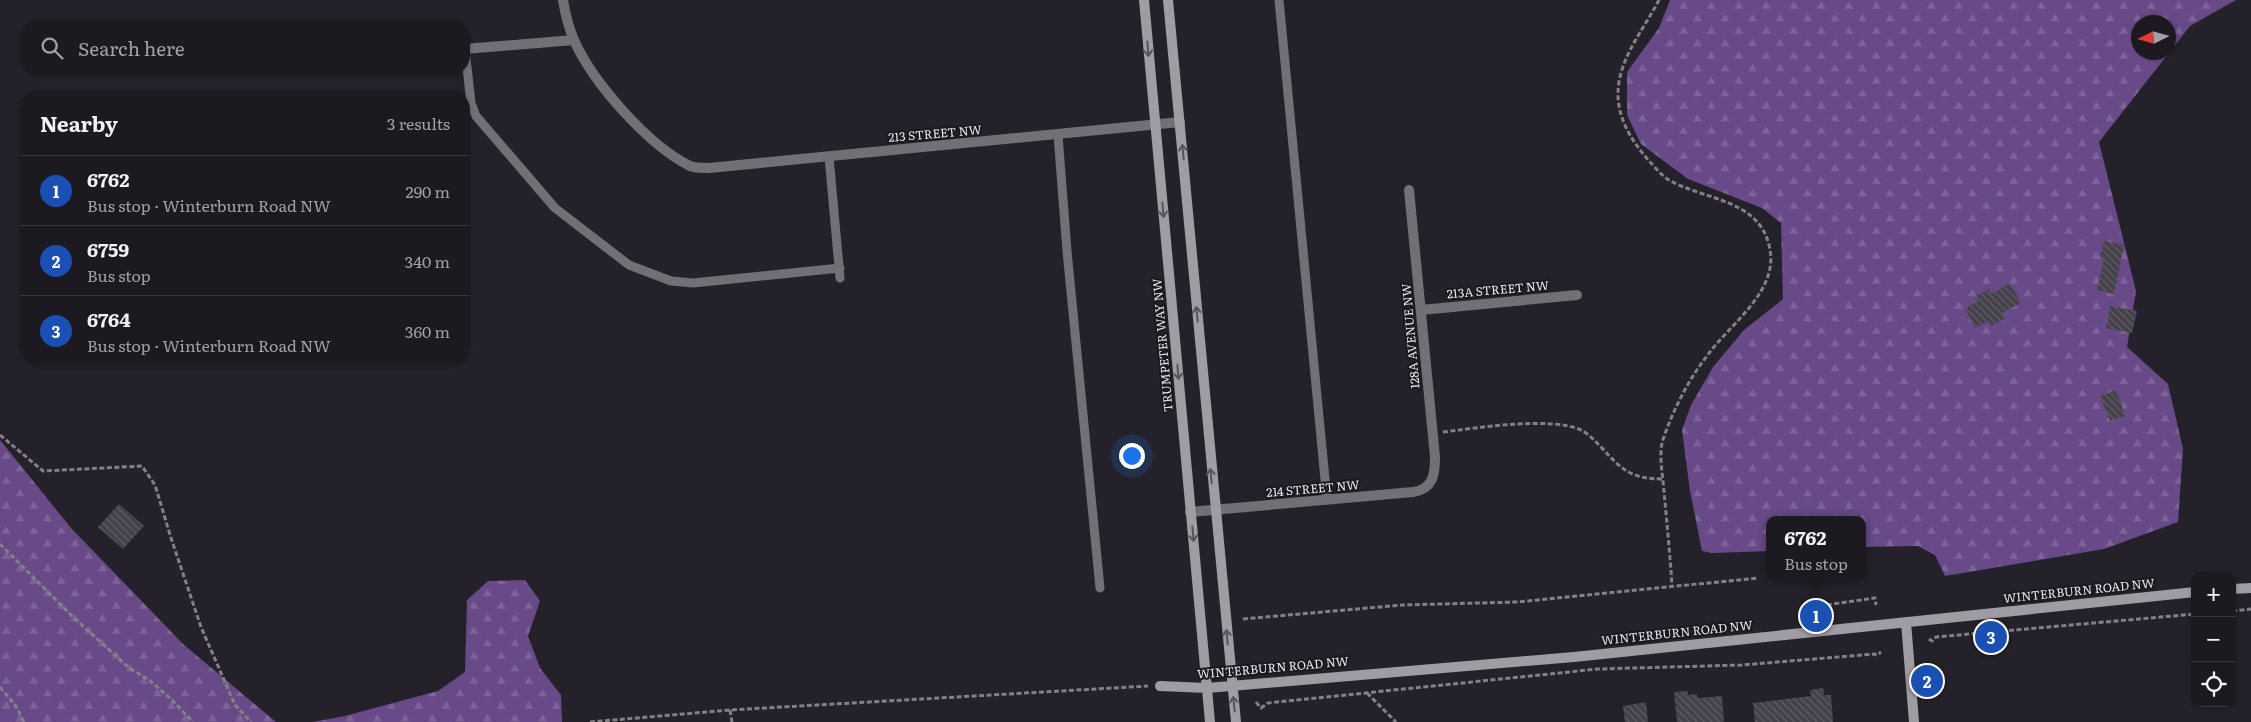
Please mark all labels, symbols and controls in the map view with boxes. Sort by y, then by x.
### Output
north arrow [2131,15,2176,60]
search box [20,20,470,75]
icon: search [38,34,66,62]
text: Search here [78,34,185,62]
one-way arrow [1144,40,1153,56]
text: Nearby [40,107,118,138]
text: 3 results [387,111,450,135]
street label: 213 STREET NW [887,120,982,146]
one-way arrow [1178,144,1187,160]
text: 6762 [87,165,129,193]
text: 1 [53,179,59,203]
text: 290 m [406,179,450,203]
text: Bus stop · Winterburn Road NW [87,193,331,217]
one-way arrow [1158,202,1168,218]
text: 6759 [87,235,129,263]
text: 2 [52,249,60,273]
text: 340 m [405,249,450,273]
text: Bus stop [87,263,151,287]
street label: 213A STREET NW [1446,276,1550,302]
street label: TRUMPETER WAY NW [1147,278,1177,413]
street label: 128A AVENUE NW [1396,283,1424,390]
text: 6764 [87,305,131,333]
one-way arrow [1192,306,1202,322]
text: 3 [52,319,60,343]
text: 360 m [405,319,450,343]
text: Bus stop · Winterburn Road NW [87,333,331,357]
one-way arrow [1173,364,1182,380]
your location [1119,443,1145,469]
one-way arrow [1207,468,1216,484]
street label: 214 STREET NW [1266,475,1360,501]
popup [1766,516,1866,581]
text: 6762 [1784,523,1827,551]
one-way arrow [1188,526,1197,542]
text: Bus stop [1784,551,1848,575]
map controls [2191,572,2236,707]
button: + [2191,572,2236,617]
street label: WINTERBURN ROAD NW [2002,573,2156,607]
pin: 1 [1800,597,1832,635]
street label: WINTERBURN ROAD NW [1600,615,1754,649]
button: − [2191,617,2236,662]
pin: 3 [1975,618,2007,656]
one-way arrow [1222,630,1232,646]
street label: WINTERBURN ROAD NW [1196,651,1350,683]
pin: 2 [1911,662,1943,700]
button: locate [2191,662,2236,707]
one-way arrow [1229,696,1239,712]

